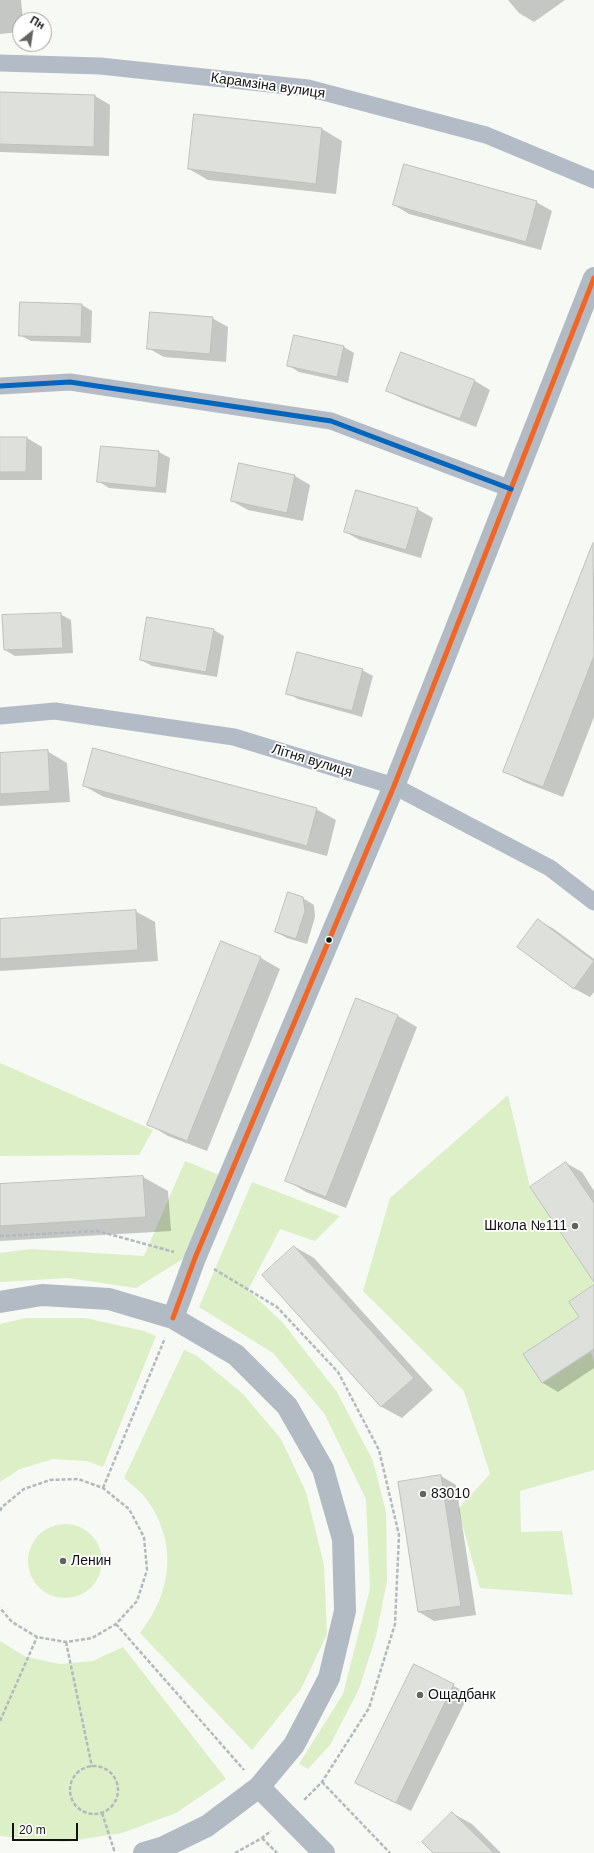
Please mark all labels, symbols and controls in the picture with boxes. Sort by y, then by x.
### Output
north arrow [12,12,52,52]
text: Пн [28,14,47,31]
street label: Карамзіна вулиця [210,70,326,102]
street label: Літня вулиця [270,741,354,781]
unlabelled marker [324,935,334,945]
place label: Школа №111 [484,1218,567,1234]
marker: Школа №111 [570,1221,580,1231]
place label: 83010 [431,1486,470,1502]
marker: 83010 [418,1489,428,1499]
place label: Ленин [71,1553,111,1569]
marker: Ленин [58,1556,68,1566]
place label: Ощадбанк [428,1687,496,1703]
marker: Ощадбанк [415,1690,425,1700]
scale bar [14,1815,80,1841]
text: 20 m [19,1823,46,1837]

